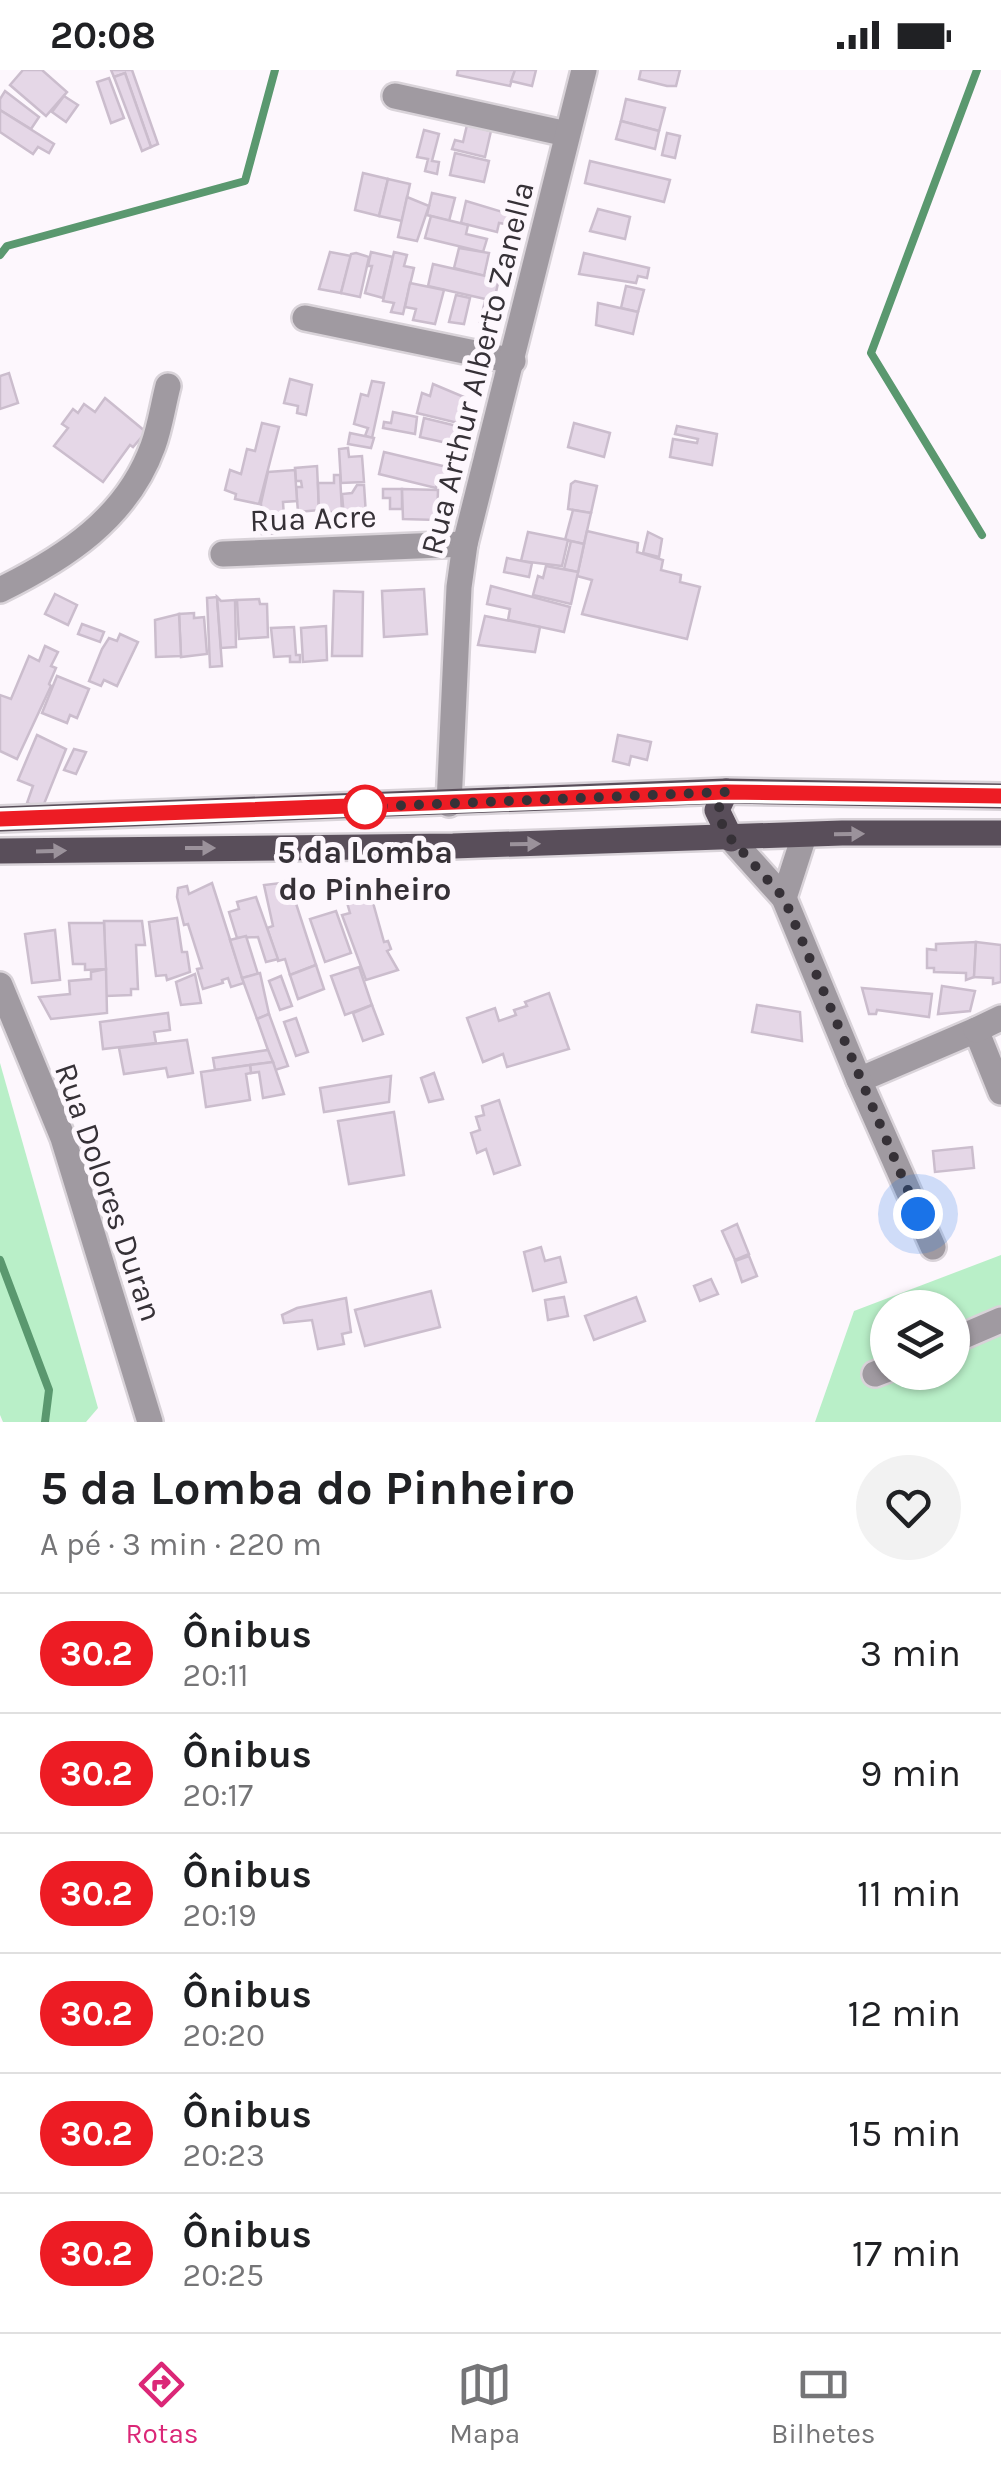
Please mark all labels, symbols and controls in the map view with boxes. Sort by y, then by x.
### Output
text: 20:08 [50,13,156,58]
street label: Rua Arthur Alberto Zanella [413,178,542,559]
street label: Rua Acre [249,498,377,539]
marker: 5 da Lomba do Pinheiro [344,786,386,828]
one-way arrow [834,825,866,841]
place label: 5 da Lomba do Pinheiro [277,834,453,908]
one-way arrow [509,836,541,852]
one-way arrow [184,840,216,856]
one-way arrow [36,842,68,858]
street label: Rua Dolores Duran [47,1058,170,1326]
your location [893,1189,943,1239]
map controls [870,1290,970,1390]
button: layers [870,1290,970,1390]
button: heart [856,1455,961,1560]
text: 5 da Lomba do Pinheiro [40,1460,575,1516]
text: A pé · 3 min · 220 m [40,1526,322,1563]
text: Ônibus [183,1612,312,1657]
text: 3 min [860,1631,961,1676]
text: 30.2 [60,1633,133,1674]
text: 20:11 [183,1657,249,1694]
text: Ônibus [183,1732,312,1777]
text: 9 min [860,1751,961,1796]
text: 30.2 [60,1753,133,1794]
text: 20:17 [183,1777,253,1814]
text: Ônibus [183,1852,312,1897]
text: 11 min [857,1871,961,1916]
text: 30.2 [60,1873,133,1914]
text: 20:19 [183,1897,257,1934]
text: Ônibus [183,1972,312,2017]
text: 12 min [848,1991,961,2036]
text: 30.2 [60,1993,133,2034]
text: 20:20 [183,2017,265,2054]
text: Ônibus [183,2092,312,2137]
text: 15 min [848,2111,961,2156]
text: 30.2 [60,2113,133,2154]
text: 20:23 [183,2137,265,2174]
text: Ônibus [183,2212,312,2257]
text: 17 min [852,2231,961,2276]
text: 30.2 [60,2233,133,2274]
text: 20:25 [183,2257,264,2294]
tab: Rotas [125,2357,199,2450]
tab: Mapa [449,2357,520,2450]
tab: Bilhetes [771,2357,876,2450]

